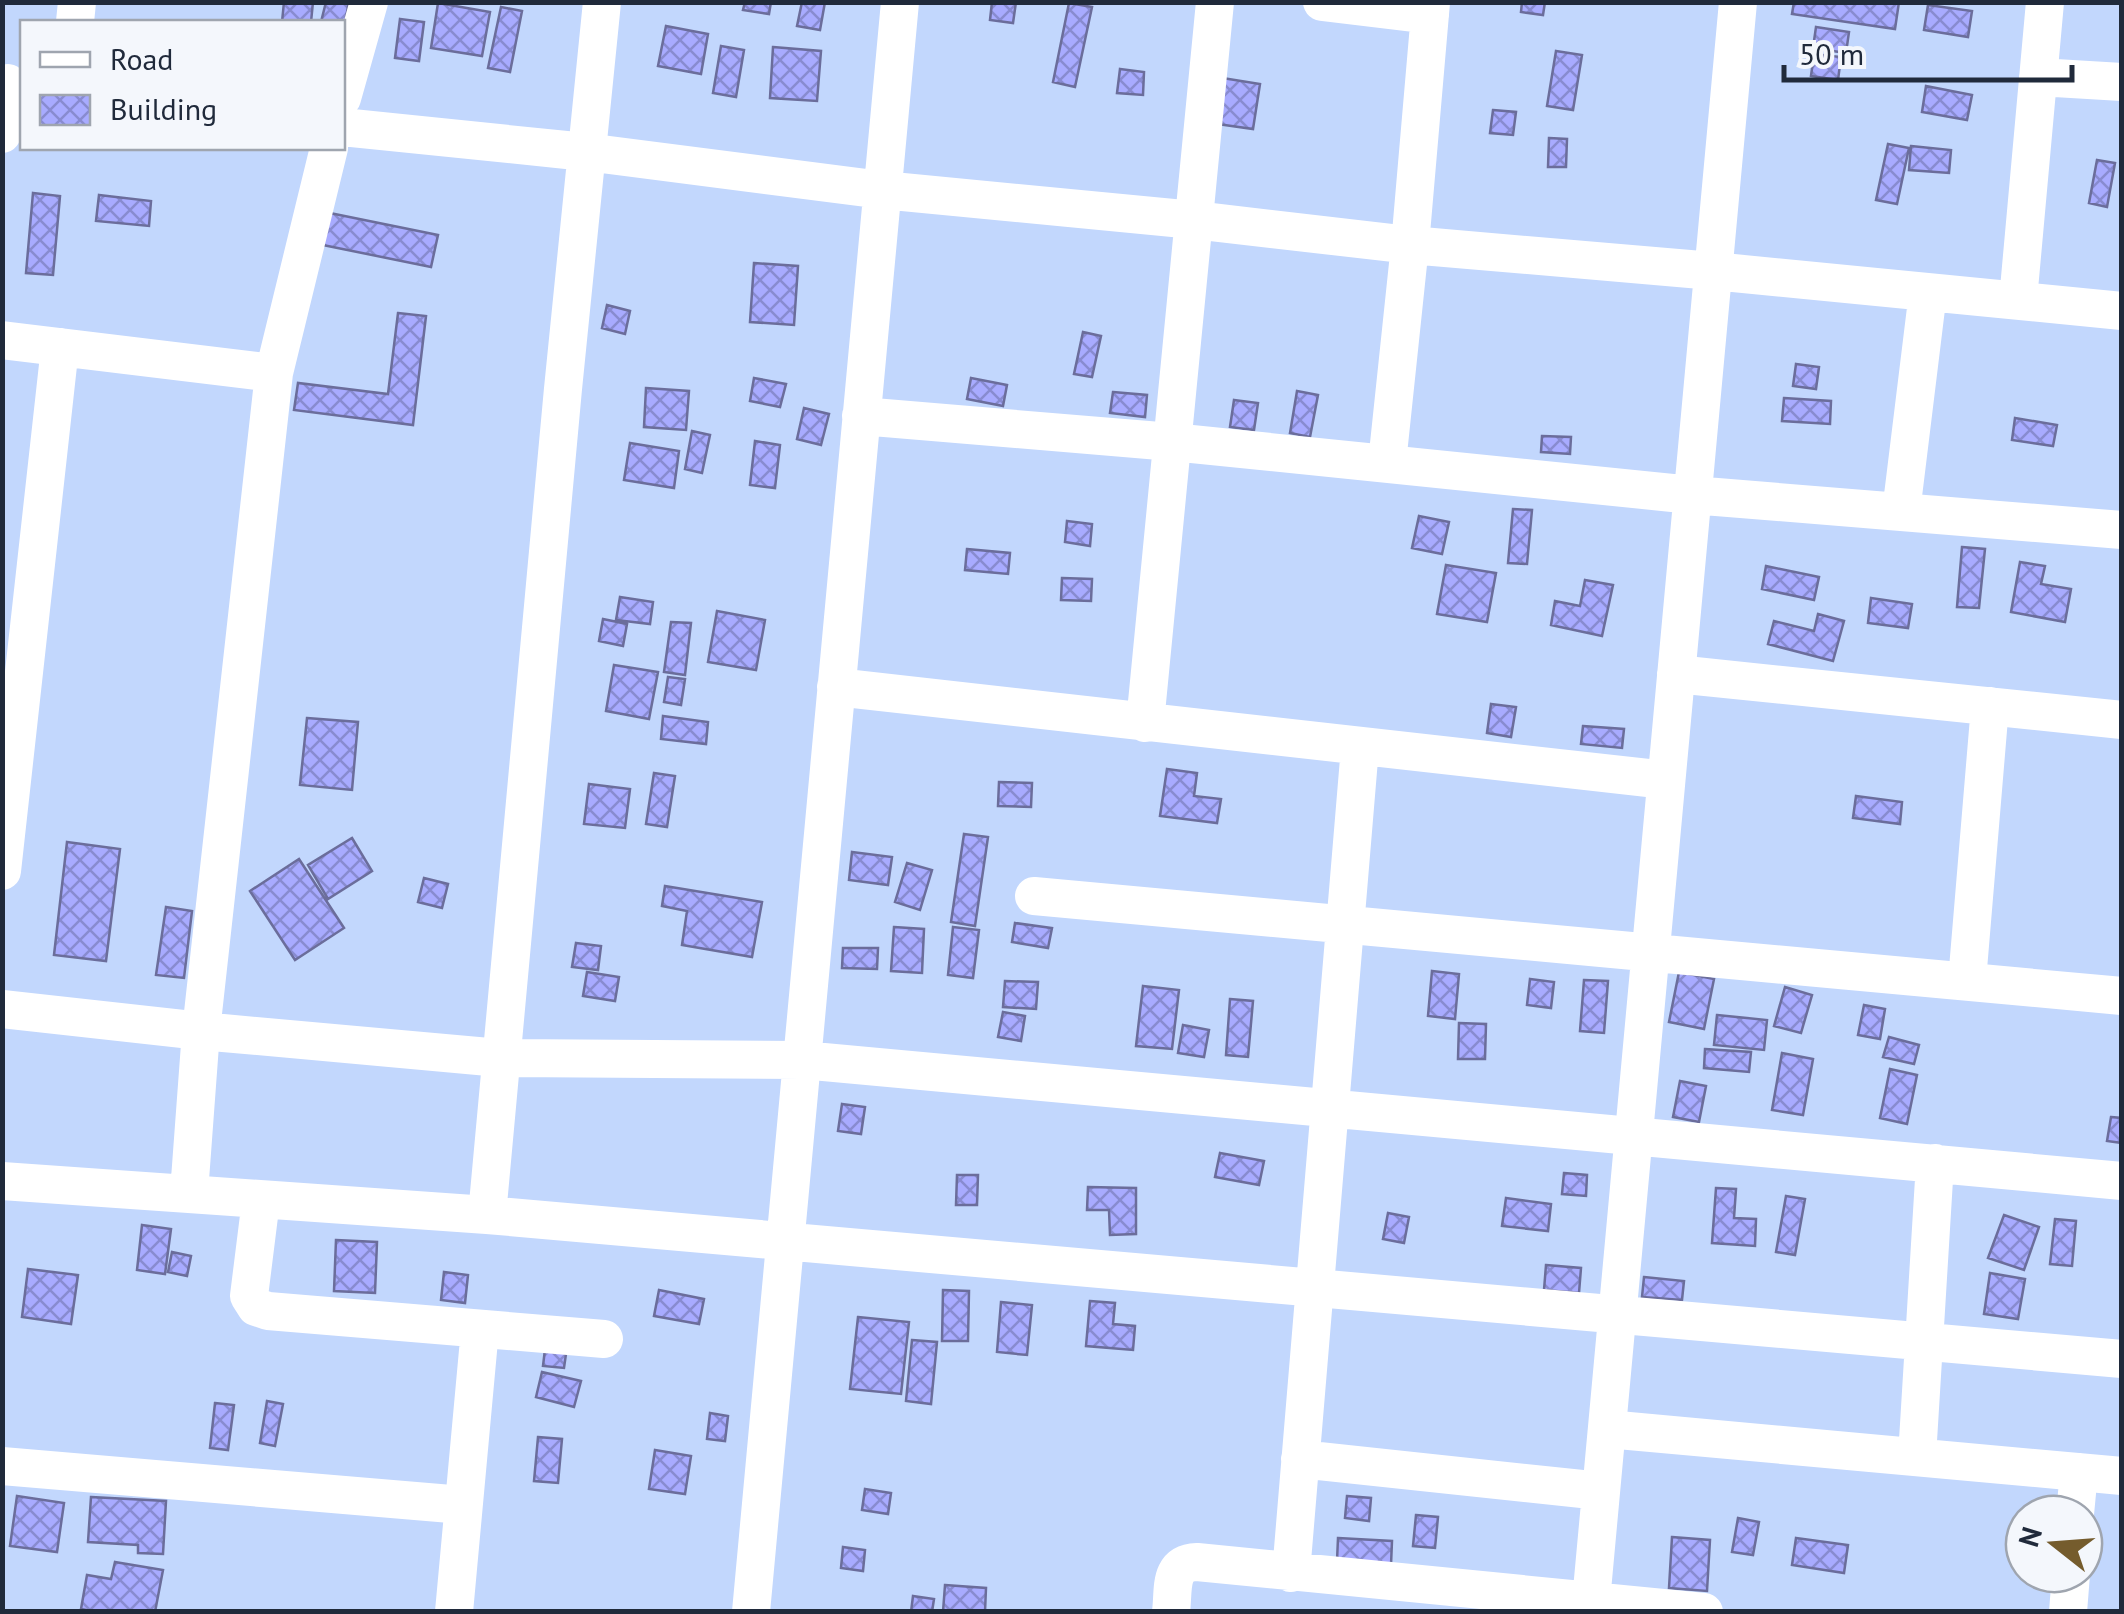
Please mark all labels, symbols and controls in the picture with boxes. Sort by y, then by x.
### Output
legend [20,20,345,150]
scale bar [1784,20,2072,82]
text: 50 m [1799,34,1864,73]
text: Road [110,39,174,78]
text: Building [110,89,217,128]
north arrow [2004,1494,2104,1594]
text: N [2009,1522,2050,1551]

